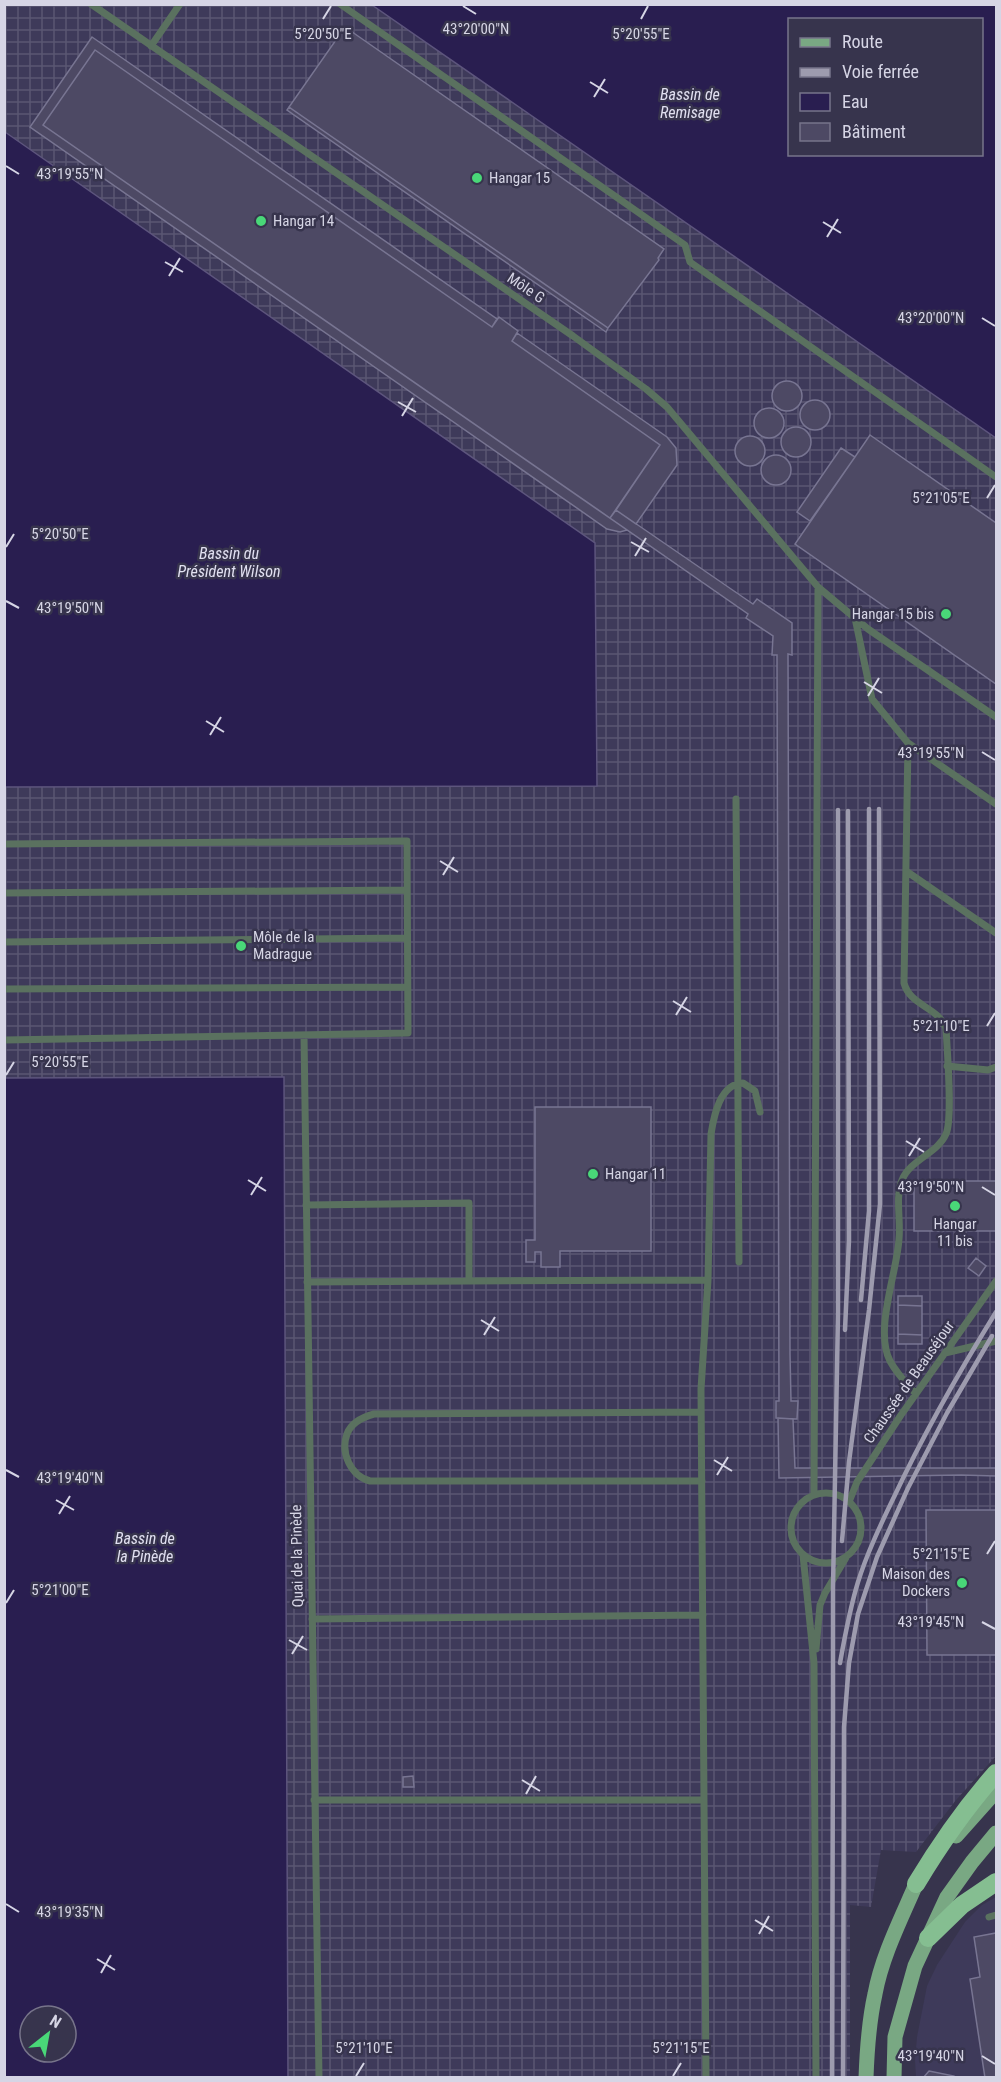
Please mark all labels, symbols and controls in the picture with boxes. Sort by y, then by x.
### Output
legend [788,18,983,156]
text: 43°20'00"N [443,20,509,38]
text: 5°20'50"E [294,25,352,43]
text: 5°20'55"E [612,25,670,43]
text: Route [842,31,883,52]
text: Voie ferrée [842,61,919,82]
water label: Bassin de Remisage [660,85,720,122]
text: Eau [842,91,868,112]
text: Bâtiment [842,121,906,142]
text: 43°19'55"N [37,165,103,183]
place label: Hangar 15 [489,169,550,187]
marker: Hangar 15 [470,171,484,185]
place label: Hangar 14 [273,212,334,230]
marker: Hangar 14 [254,214,268,228]
street label: Môle G [504,269,548,307]
text: 43°20'00"N [898,309,964,327]
text: 5°21'05"E [912,489,970,507]
text: 5°20'50"E [31,525,89,543]
water label: Bassin du Président Wilson [177,544,281,581]
text: 43°19'50"N [37,599,103,617]
place label: Hangar 15 bis [852,605,934,623]
marker: Hangar 15 bis [939,607,953,621]
text: 43°19'55"N [898,744,964,762]
place label: Môle de la Madrague [253,928,314,963]
marker: Môle de la Madrague [234,939,248,953]
text: 5°21'10"E [912,1017,970,1035]
text: 5°20'55"E [31,1053,89,1071]
place label: Hangar 11 [605,1165,666,1183]
marker: Hangar 11 [586,1167,600,1181]
text: 43°19'50"N [898,1178,964,1196]
marker: Hangar 11 bis [948,1199,962,1213]
place label: Hangar 11 bis [934,1215,977,1250]
street label: Chaussée de Beauséjour [860,1317,958,1447]
text: 43°19'40"N [37,1469,103,1487]
street label: Quai de la Pinède [287,1504,307,1608]
water label: Bassin de la Pinède [115,1529,175,1566]
text: 5°21'15"E [912,1545,970,1563]
place label: Maison des Dockers [882,1565,950,1600]
marker: Maison des Dockers [955,1576,969,1590]
text: 5°21'00"E [31,1581,89,1599]
text: 43°19'45"N [898,1613,964,1631]
text: 43°19'35"N [37,1903,103,1921]
north arrow [18,2004,78,2064]
text: N [46,2011,65,2032]
text: 5°21'10"E [335,2039,393,2057]
text: 5°21'15"E [652,2039,710,2057]
text: 43°19'40"N [898,2047,964,2065]

